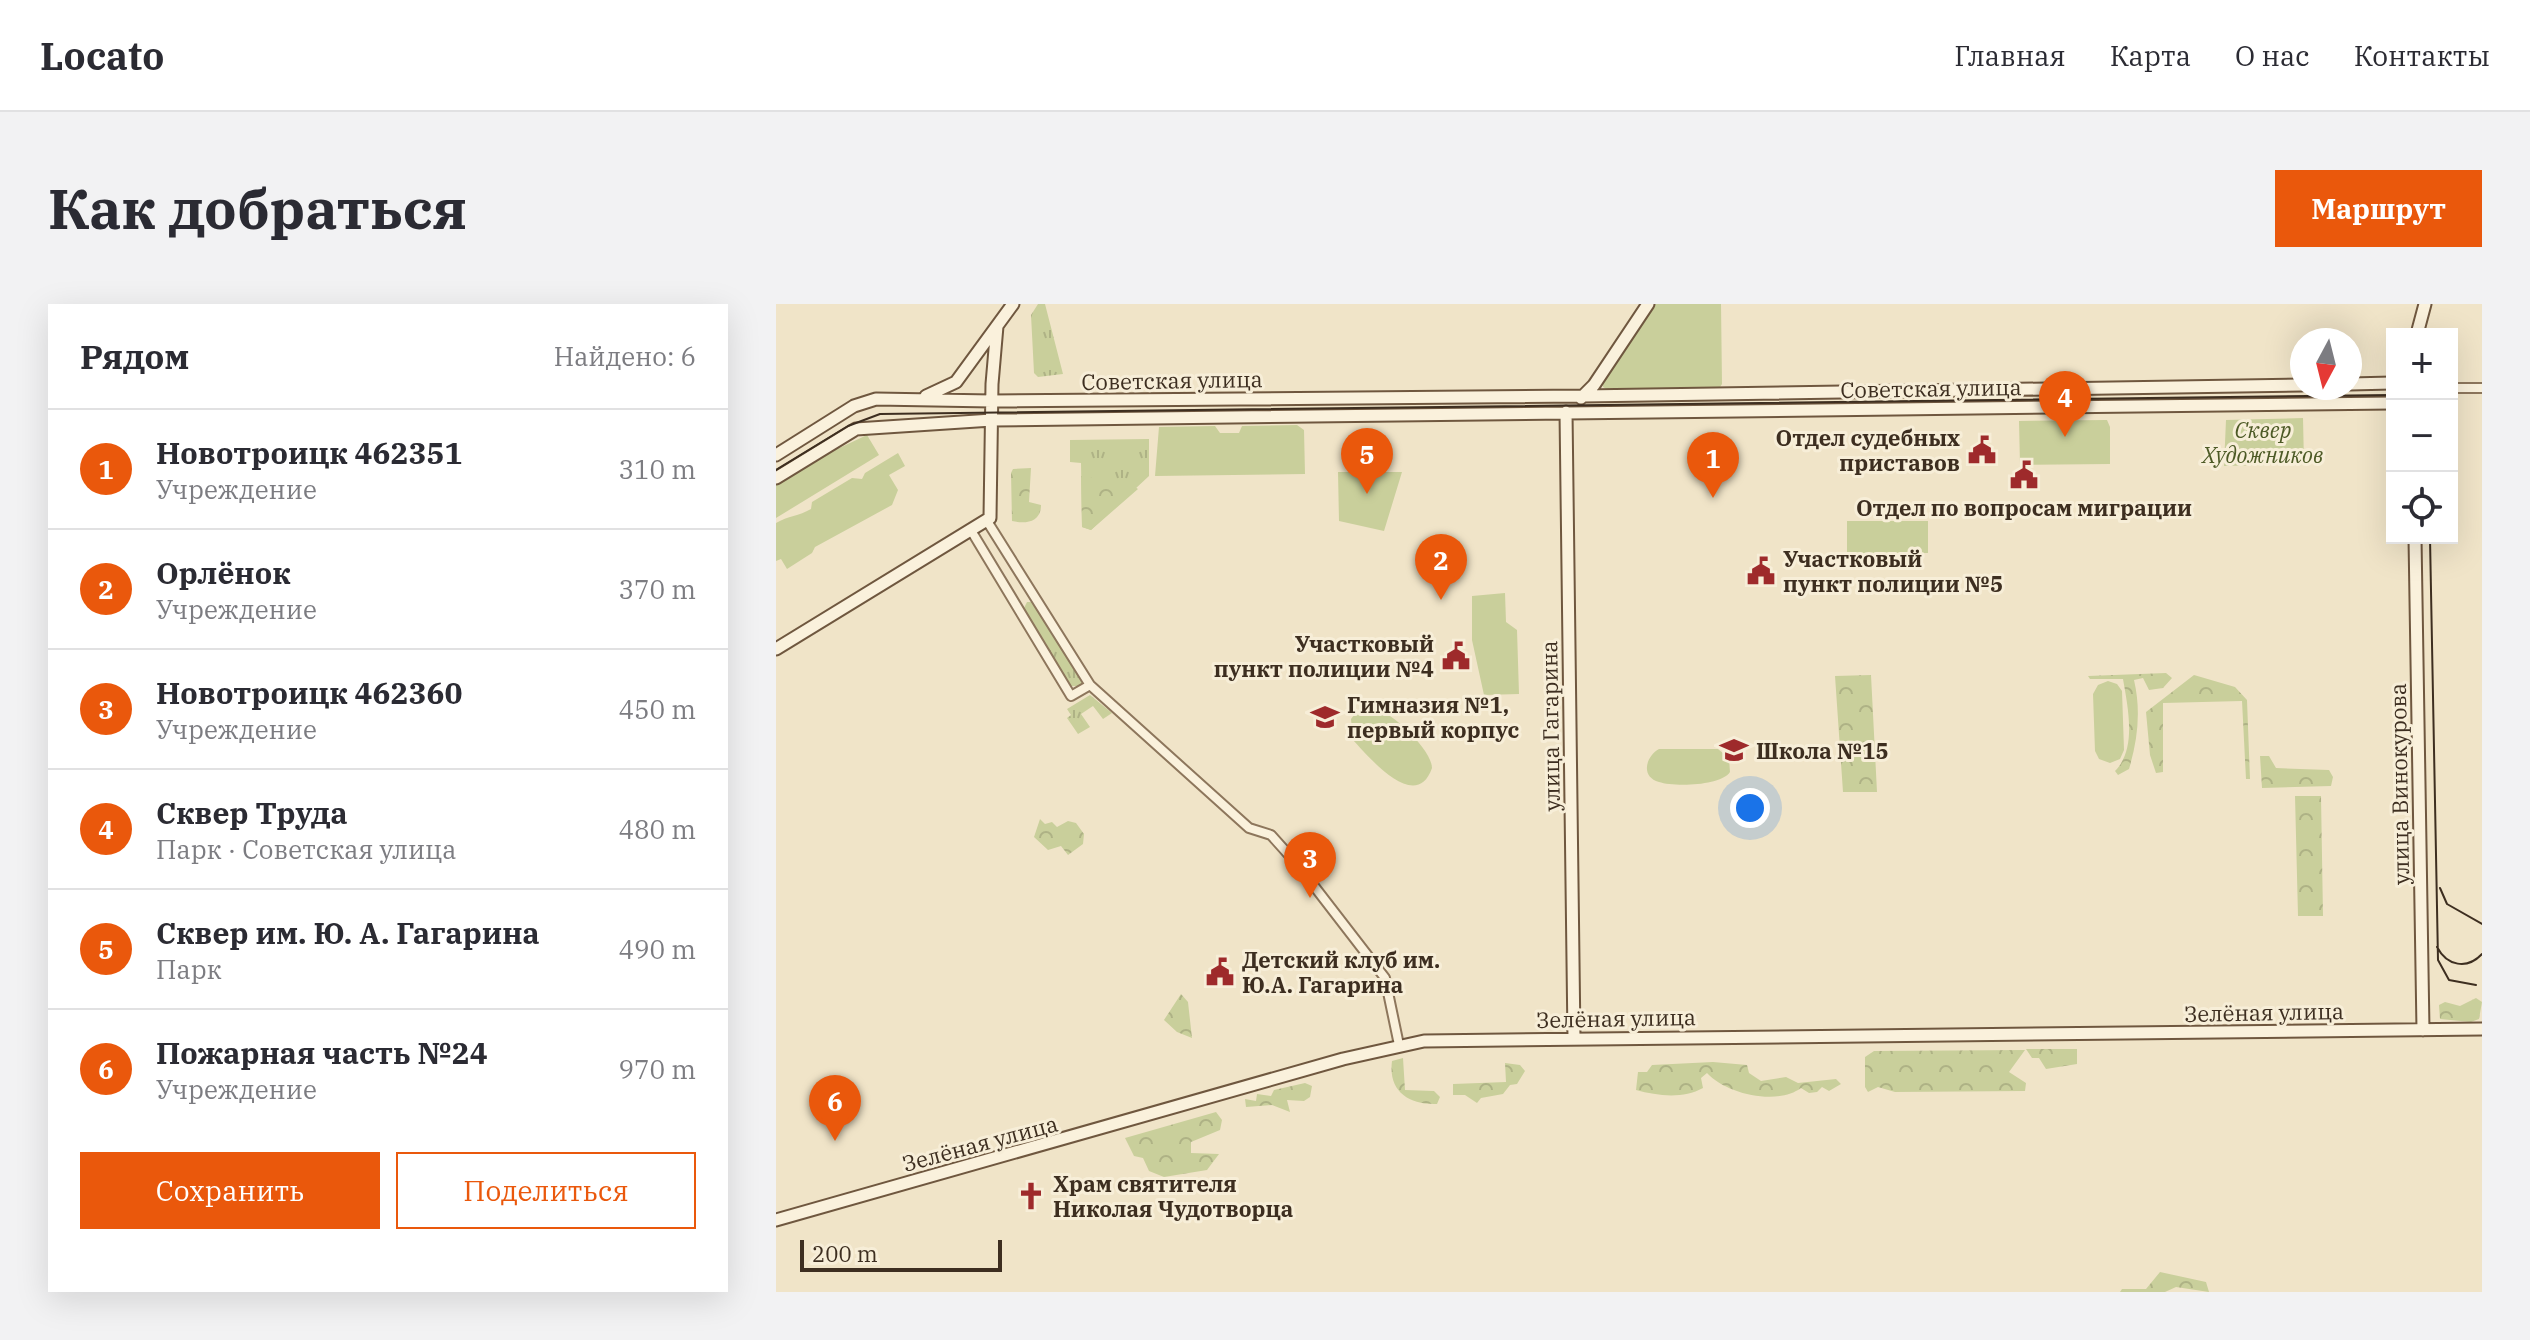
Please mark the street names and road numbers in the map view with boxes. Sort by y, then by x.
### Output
street label: Советская улица [1081,364,1263,396]
street label: Советская улица [1840,372,2022,404]
street label: улица Гагарина [1534,640,1566,812]
street label: улица Винокурова [2383,683,2415,885]
street label: Зелёная улица [2184,996,2344,1028]
street label: Зелёная улица [1536,1002,1696,1034]
street label: Зелёная улица [899,1108,1061,1178]

